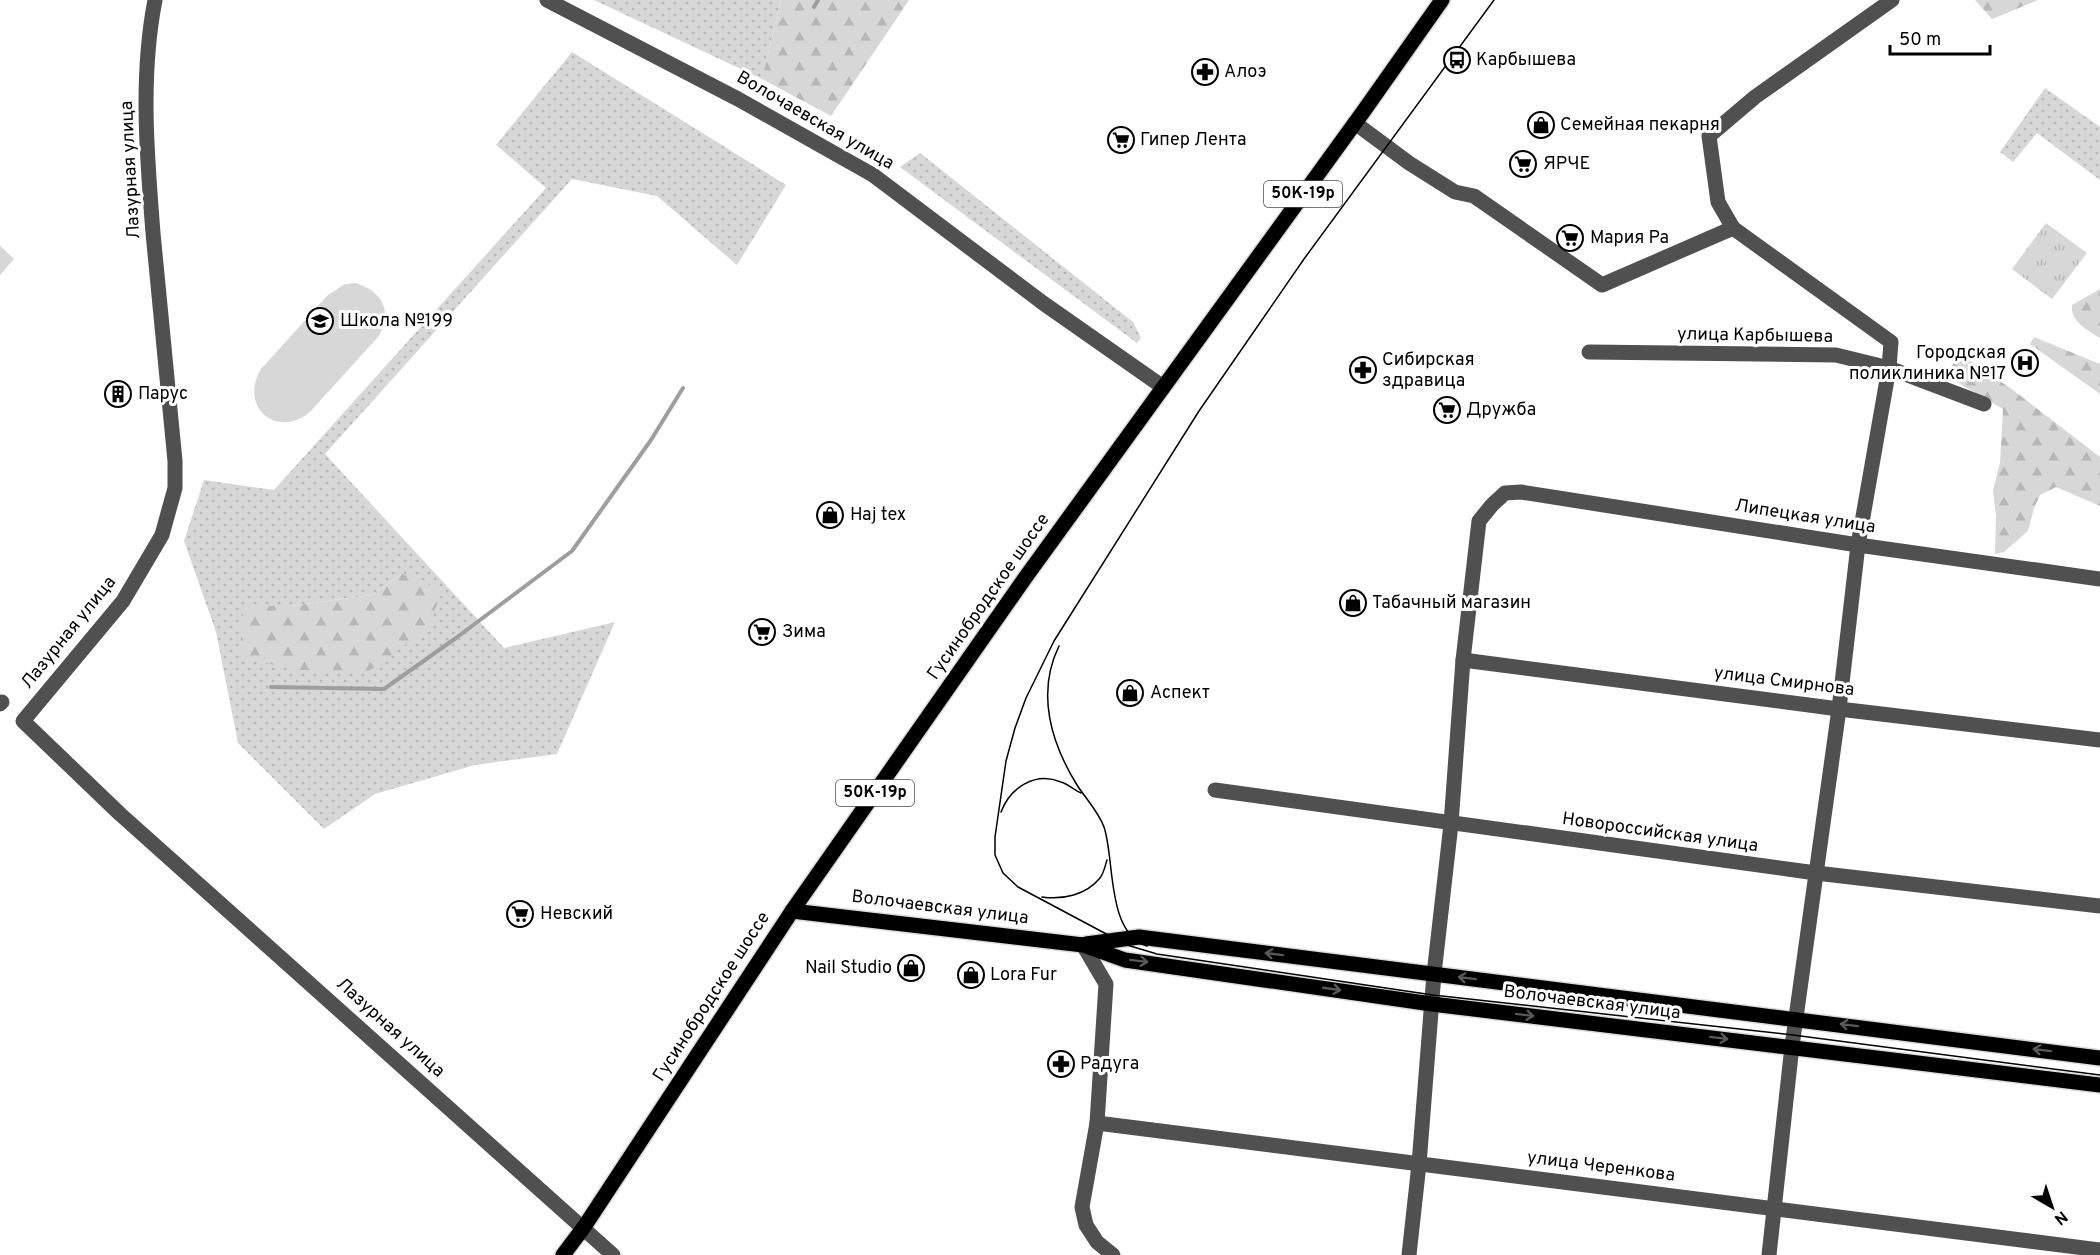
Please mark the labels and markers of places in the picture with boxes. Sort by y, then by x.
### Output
bus stop icon: Карбышева [1442,45,1472,75]
place label: Карбышева [1476,49,1576,72]
pharmacy icon: Алоэ [1190,57,1220,87]
place label: Алоэ [1224,61,1266,84]
shop icon: Семейная пекарня [1526,110,1556,140]
place label: Семейная пекарня [1560,114,1720,137]
supermarket icon: Гипер Лента [1106,125,1136,155]
place label: Гипер Лента [1140,129,1246,152]
supermarket icon: ЯРЧЕ [1508,149,1538,179]
place label: ЯРЧЕ [1543,153,1590,176]
supermarket icon: Мария Ра [1555,223,1585,253]
place label: Мария Ра [1590,227,1669,250]
school or university icon: Школа №199 [305,306,335,336]
place label: Школа №199 [340,310,453,333]
place label: Городская поликлиника №17 [1849,342,2006,386]
hospital icon: Городская поликлиника №17 [2010,348,2040,378]
place label: Сибирская здравица [1382,349,1475,393]
pharmacy icon: Сибирская здравица [1348,355,1378,385]
building icon: Парус [103,379,133,409]
place label: Парус [138,383,188,406]
supermarket icon: Дружба [1432,395,1462,425]
place label: Дружба [1466,399,1536,422]
shop icon: Haj tex [815,500,845,530]
place label: Haj tex [850,504,906,527]
shop icon: Табачный магазин [1338,588,1368,618]
place label: Табачный магазин [1372,592,1531,615]
supermarket icon: Зима [747,617,777,647]
place label: Зима [782,621,826,644]
shop icon: Аспект [1115,678,1145,708]
place label: Аспект [1150,682,1210,705]
supermarket icon: Невский [505,899,535,929]
place label: Невский [540,903,613,926]
shop icon: Nail Studio [896,953,926,983]
place label: Nail Studio [805,957,892,980]
shop icon: Lora Fur [956,960,986,990]
place label: Lora Fur [990,964,1057,987]
pharmacy icon: Радуга [1046,1049,1076,1079]
place label: Радуга [1080,1053,1139,1076]

